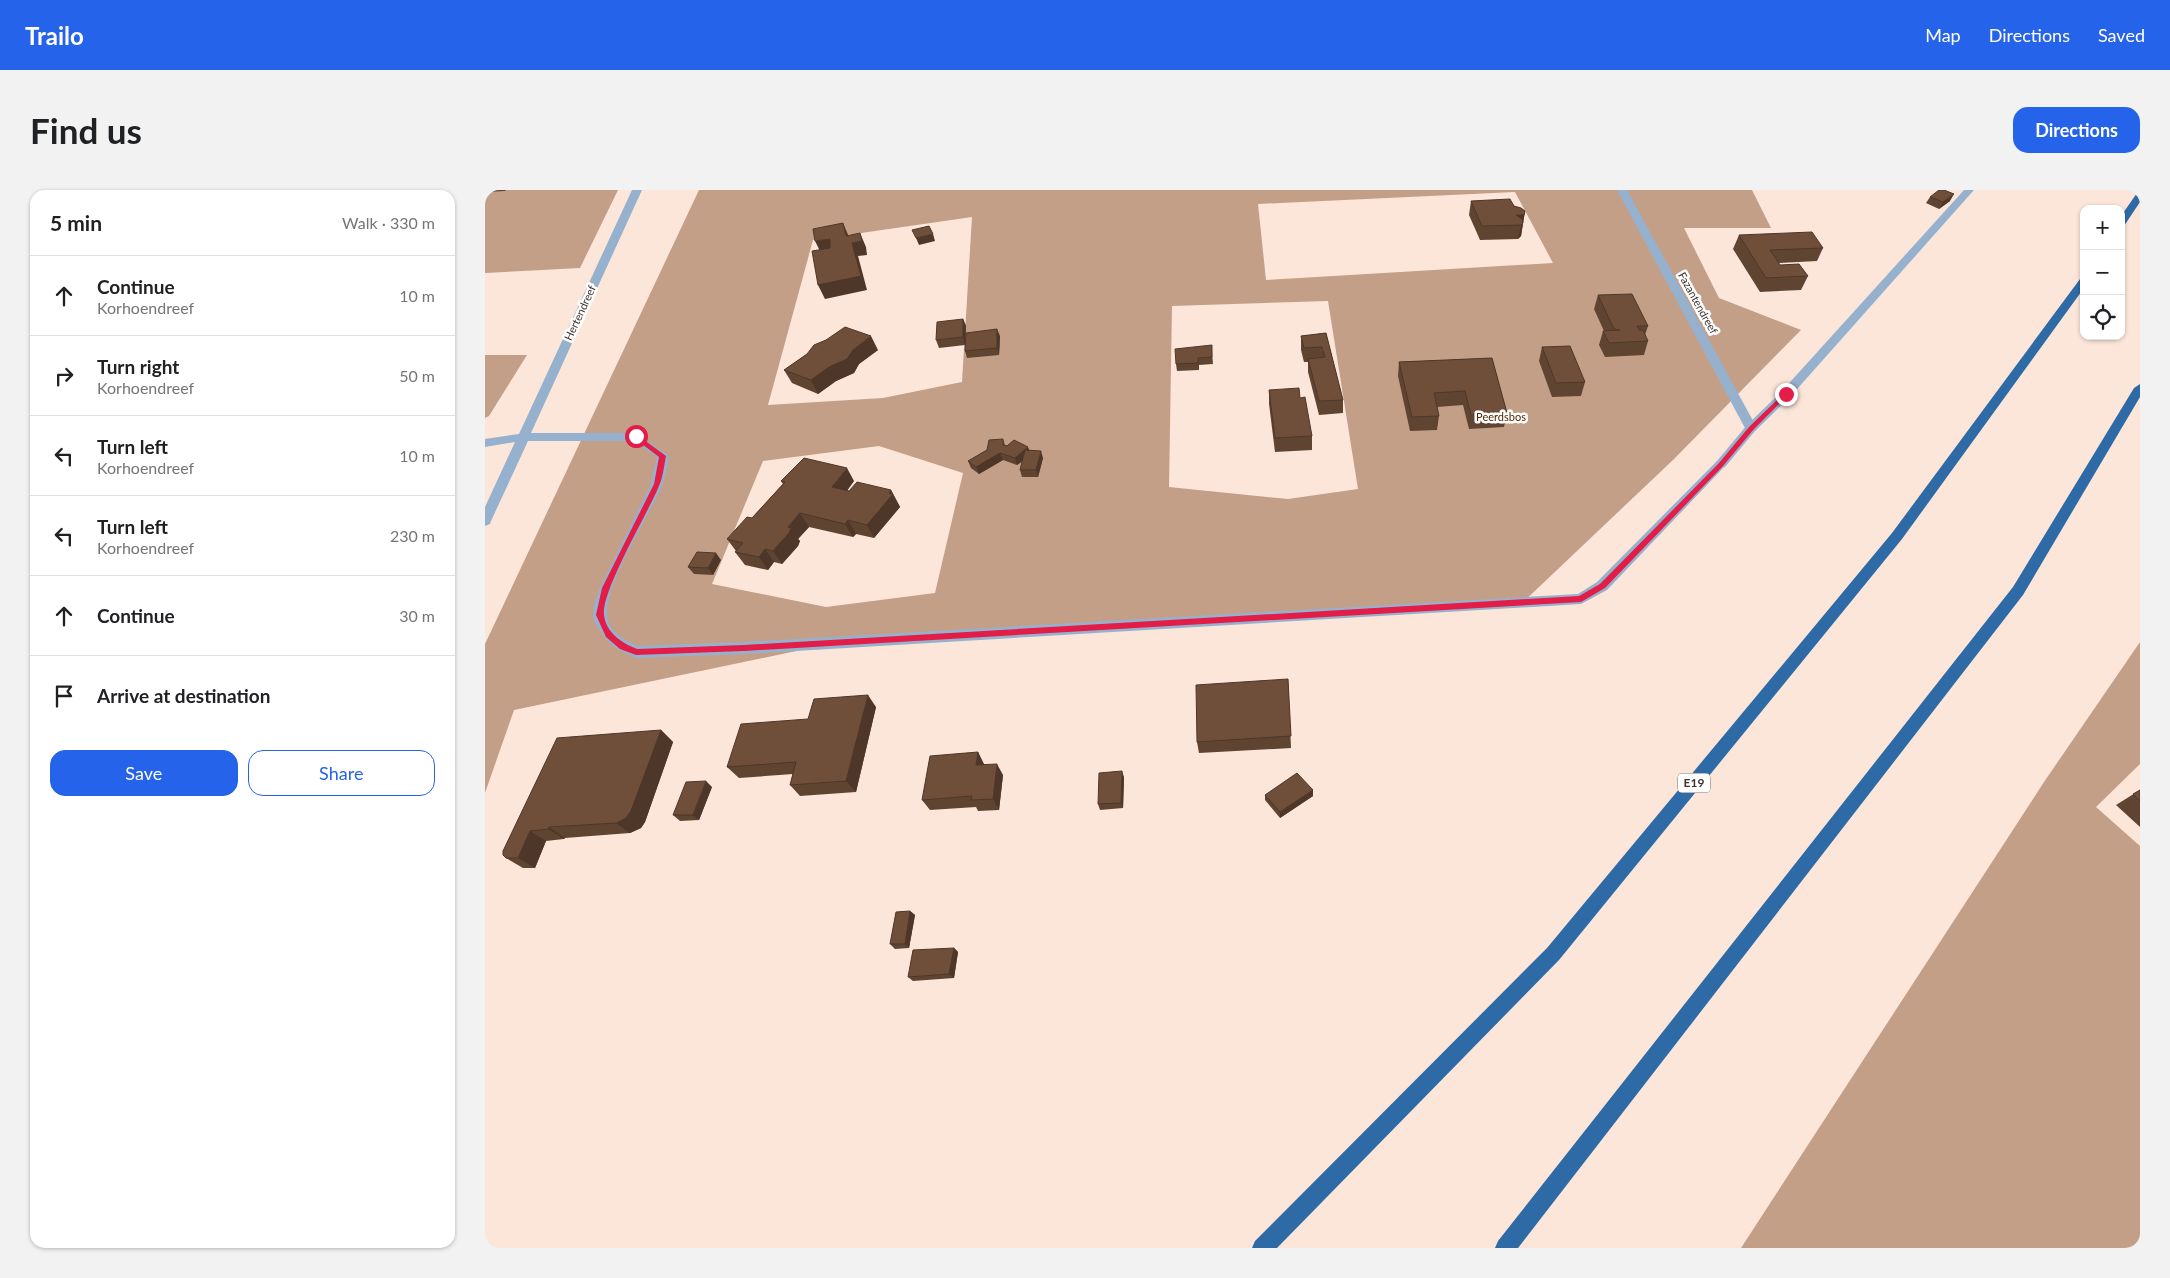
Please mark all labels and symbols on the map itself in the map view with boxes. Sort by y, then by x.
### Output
street label: Fazantendreef [1676,270,1721,336]
street label: Hertendreef [561,283,598,342]
route end [1775,383,1798,406]
park label: Peerdsbos [1476,410,1526,423]
route start [625,425,648,448]
road number: E19 [1678,774,1710,792]

